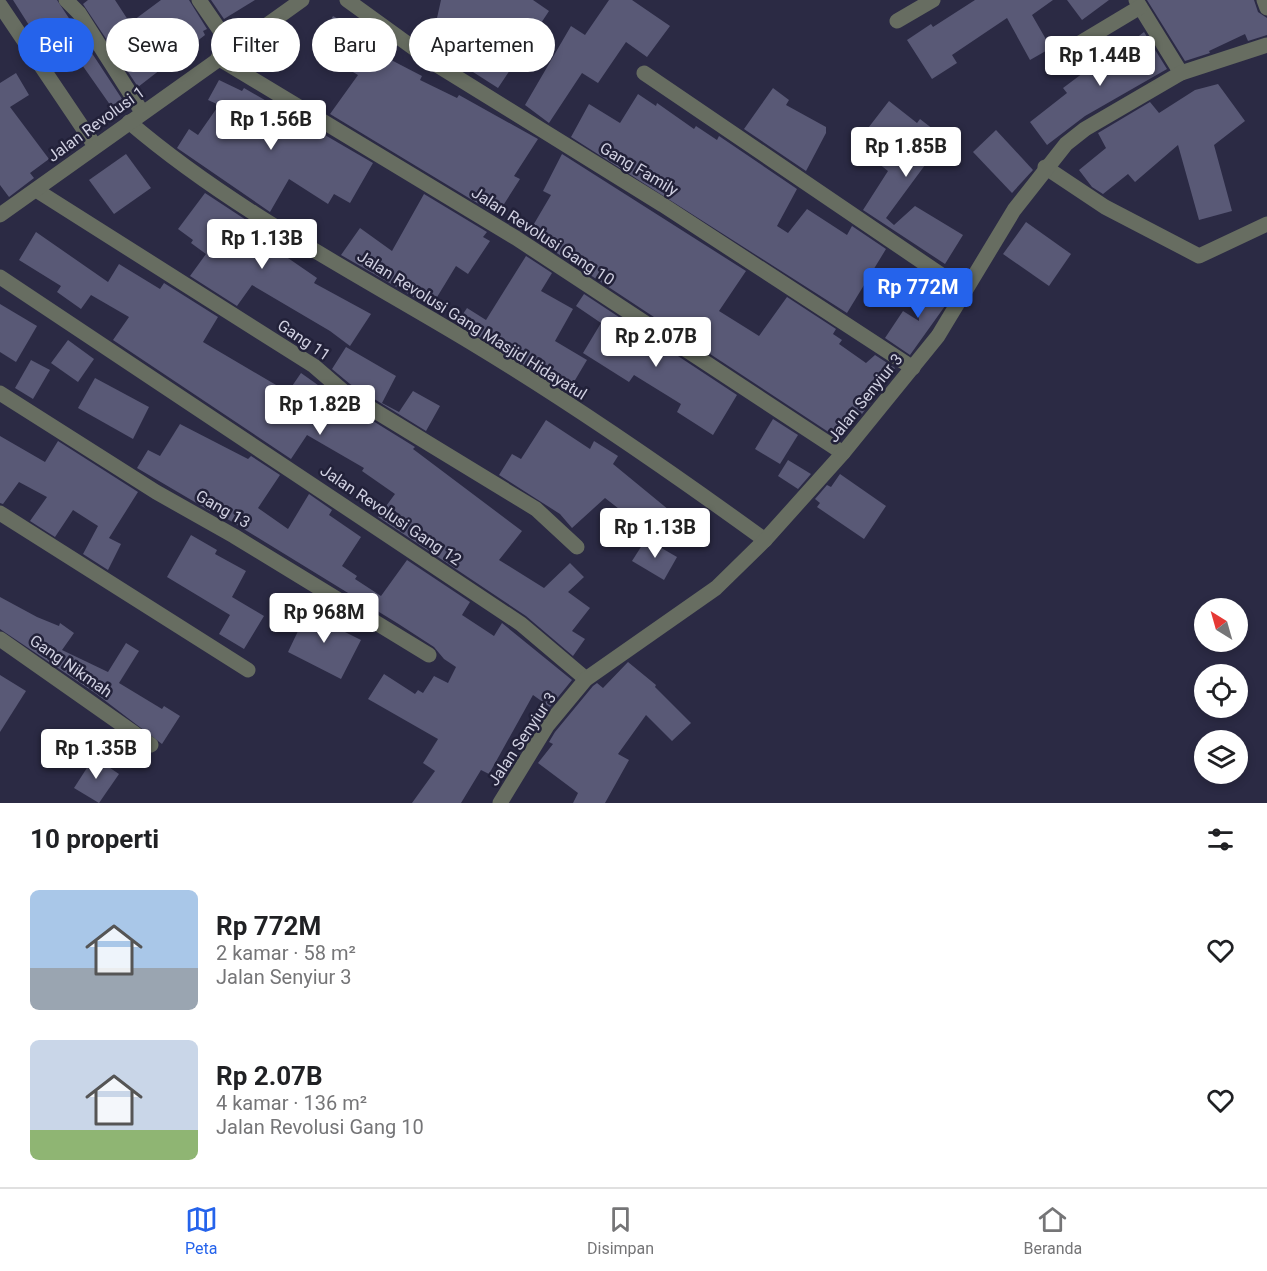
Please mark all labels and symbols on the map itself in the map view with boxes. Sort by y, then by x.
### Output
pin: Rp 1.44B [1038,36,1162,87]
street label: Jalan Revolusi 1 [44,82,148,166]
pin: Rp 1.56B [209,100,333,151]
pin: Rp 1.85B [844,127,968,178]
street label: Gang Family [596,138,682,200]
street label: Jalan Revolusi Gang 10 [468,183,618,289]
pin: Rp 1.13B [200,219,324,270]
street label: Jalan Revolusi Gang Masjid Hidayatul [354,246,590,404]
pin: Rp 772M [863,268,973,319]
street label: Gang 11 [274,316,334,364]
pin: Rp 2.07B [594,317,718,368]
street label: Jalan Senyiur 3 [824,350,906,446]
pin: Rp 1.82B [258,385,382,436]
street label: Jalan Revolusi Gang 12 [317,461,465,569]
street label: Gang 13 [193,486,253,532]
pin: Rp 1.13B [593,508,717,559]
pin: Rp 968M [269,593,379,644]
north arrow [1194,598,1248,652]
street label: Gang Nikmah [26,631,116,701]
street label: Jalan Senyiur 3 [484,689,560,789]
pin: Rp 1.35B [34,729,158,780]

